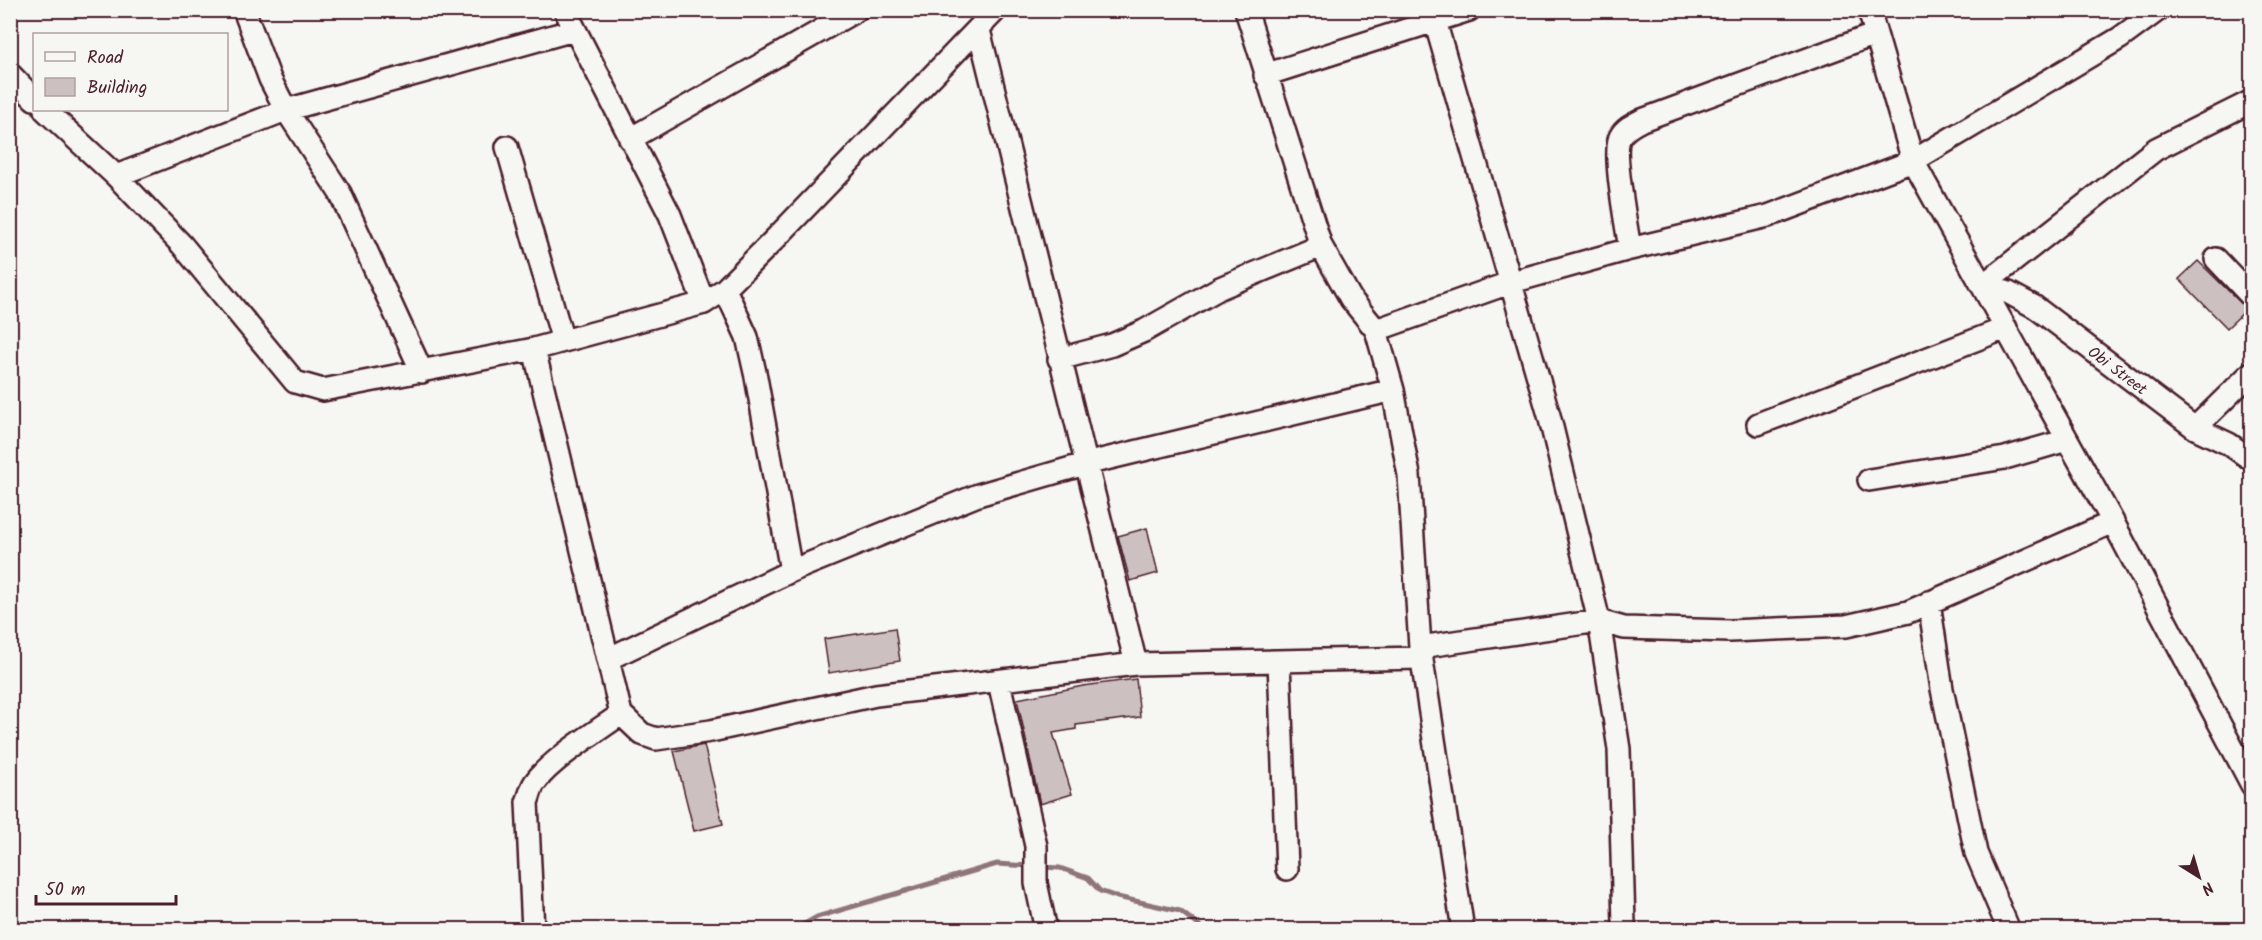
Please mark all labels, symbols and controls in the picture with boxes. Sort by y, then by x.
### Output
legend [33,33,228,111]
text: Road [87,44,124,73]
text: Building [87,74,147,103]
street label: Obi Street [2082,340,2153,402]
north arrow [2169,847,2229,907]
scale bar [36,868,176,906]
text: N [2196,875,2219,901]
text: 50 m [45,876,85,905]

